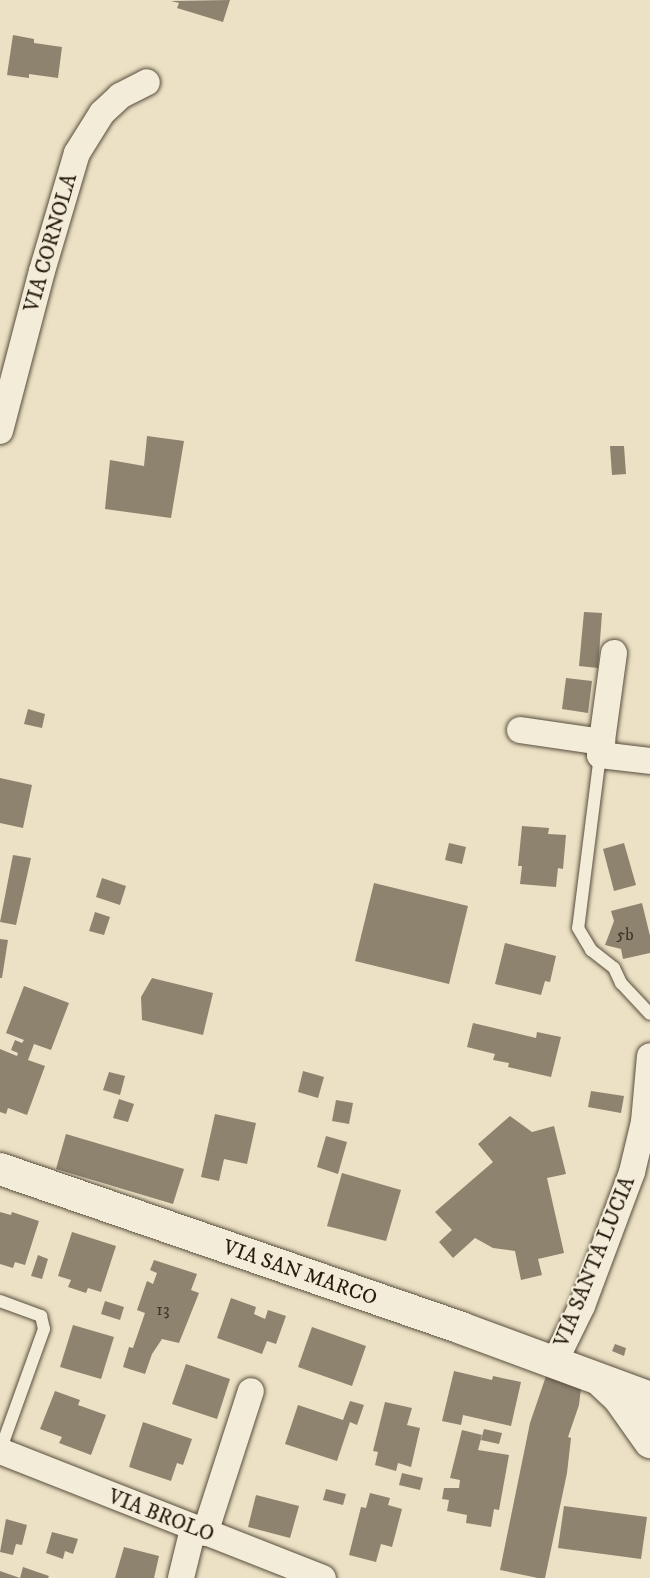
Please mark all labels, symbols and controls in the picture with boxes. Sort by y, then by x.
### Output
street label: VIA CORNOLA [19,171,83,315]
house number: 5b [616,924,634,946]
street label: VIA SANTA LUCIA [549,1173,641,1351]
street label: VIA SAN MARCO [220,1235,380,1311]
house number: 13 [156,1299,170,1321]
street label: VIA BROLO [104,1484,218,1548]

